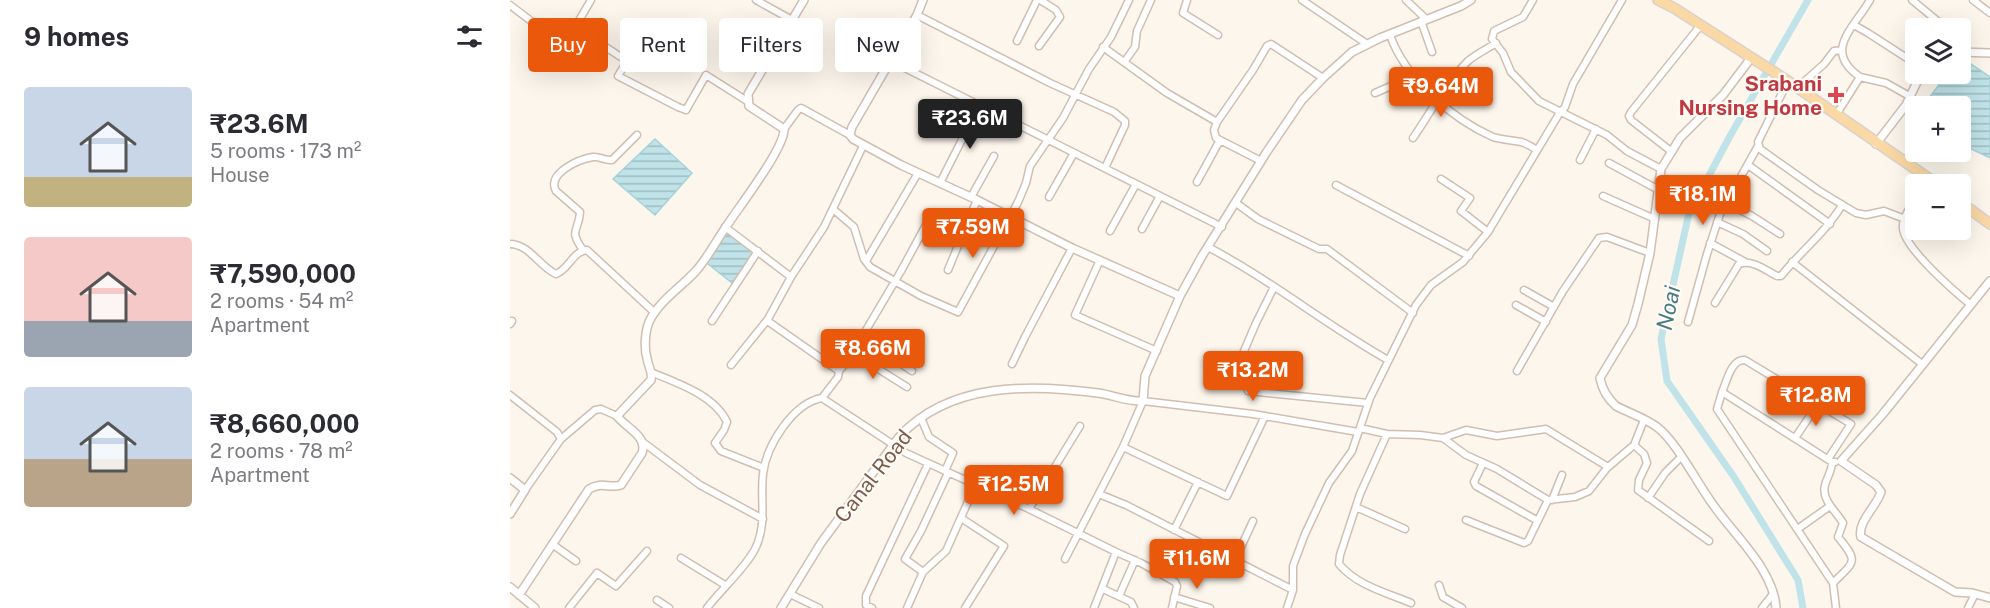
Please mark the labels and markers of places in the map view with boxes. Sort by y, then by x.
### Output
pin: ₹9.64M [1392,67,1490,118]
place label: Srabani Nursing Home [1678,71,1822,120]
marker: Srabani Nursing Home [1827,86,1845,104]
pin: ₹23.6M [921,99,1019,150]
pin: ₹18.1M [1654,175,1752,226]
pin: ₹7.59M [924,208,1022,259]
pin: ₹8.66M [824,329,922,380]
pin: ₹13.2M [1204,351,1302,402]
pin: ₹12.8M [1767,376,1865,427]
pin: ₹12.5M [965,465,1063,516]
pin: ₹11.6M [1148,539,1246,590]

